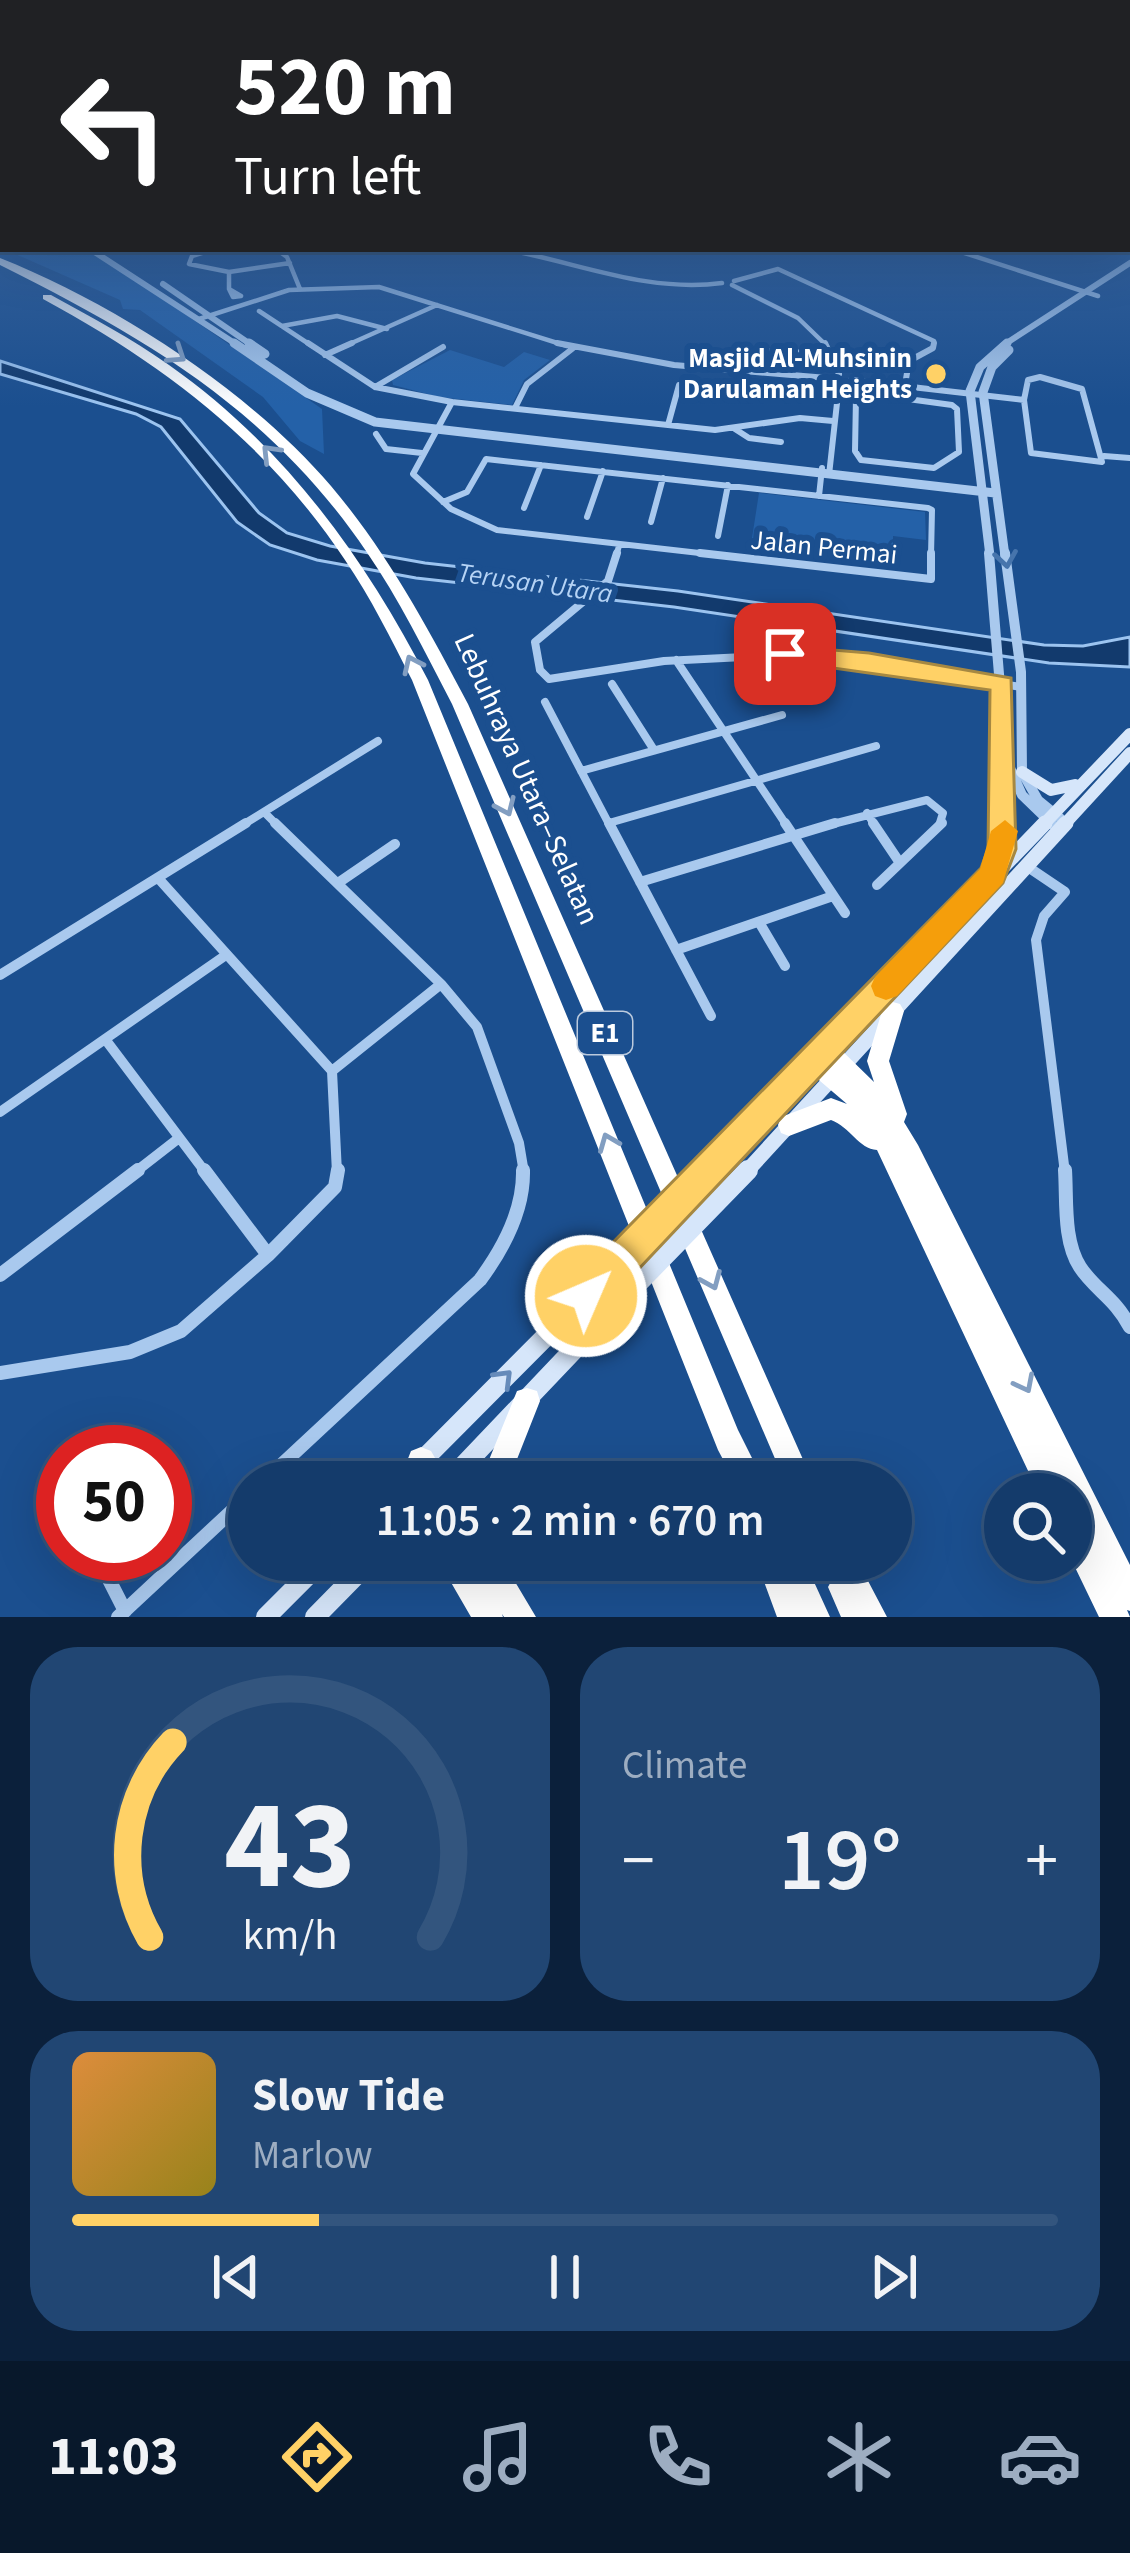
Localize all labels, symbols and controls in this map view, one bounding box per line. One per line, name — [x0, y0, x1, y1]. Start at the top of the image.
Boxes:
text: 520 m — [234, 28, 456, 148]
icon: left — [36, 48, 192, 204]
text: Turn left — [234, 139, 421, 216]
place label: Masjid Al-Muhsinin Darulaman Heights — [683, 339, 912, 409]
one-way arrow — [164, 340, 186, 362]
marker: Masjid Al-Muhsinin Darulaman Heights — [923, 361, 949, 387]
one-way arrow — [263, 446, 285, 467]
street label: Jalan Permai — [749, 520, 899, 575]
one-way arrow — [992, 549, 1017, 569]
water label: Terusan Utara — [455, 553, 615, 614]
pin — [734, 603, 836, 705]
icon: arrive — [752, 621, 818, 687]
street label: Lebuhraya Utara–Selatan — [443, 627, 610, 932]
one-way arrow — [403, 655, 426, 676]
one-way arrow — [492, 795, 516, 817]
road number: E1 — [578, 1012, 632, 1054]
one-way arrow — [598, 1132, 622, 1153]
position arrow — [523, 1233, 649, 1359]
one-way arrow — [698, 1269, 722, 1290]
one-way arrow — [490, 1371, 512, 1393]
one-way arrow — [1010, 1372, 1033, 1394]
speed limit sign: 50 — [36, 1425, 192, 1581]
map controls — [984, 1473, 1092, 1581]
button: search — [984, 1473, 1092, 1581]
text: 11:05 · 2 min · 670 m — [376, 1489, 764, 1553]
text: Climate — [622, 1738, 747, 1794]
text: 43 — [224, 1758, 356, 1936]
text: 19° — [778, 1797, 902, 1925]
text: − — [622, 1814, 655, 1908]
text: + — [1025, 1814, 1058, 1908]
text: km/h — [242, 1905, 338, 1966]
text: Slow Tide — [252, 2064, 445, 2128]
text: Marlow — [252, 2128, 373, 2184]
icon: previous — [203, 2244, 269, 2310]
icon: pause — [532, 2244, 598, 2310]
icon: next — [861, 2244, 927, 2310]
icon: directions — [275, 2415, 359, 2499]
icon: music — [456, 2415, 540, 2499]
icon: phone — [636, 2415, 720, 2499]
icon: climate — [817, 2415, 901, 2499]
icon: car — [998, 2415, 1082, 2499]
text: 11:03 — [48, 2419, 179, 2496]

